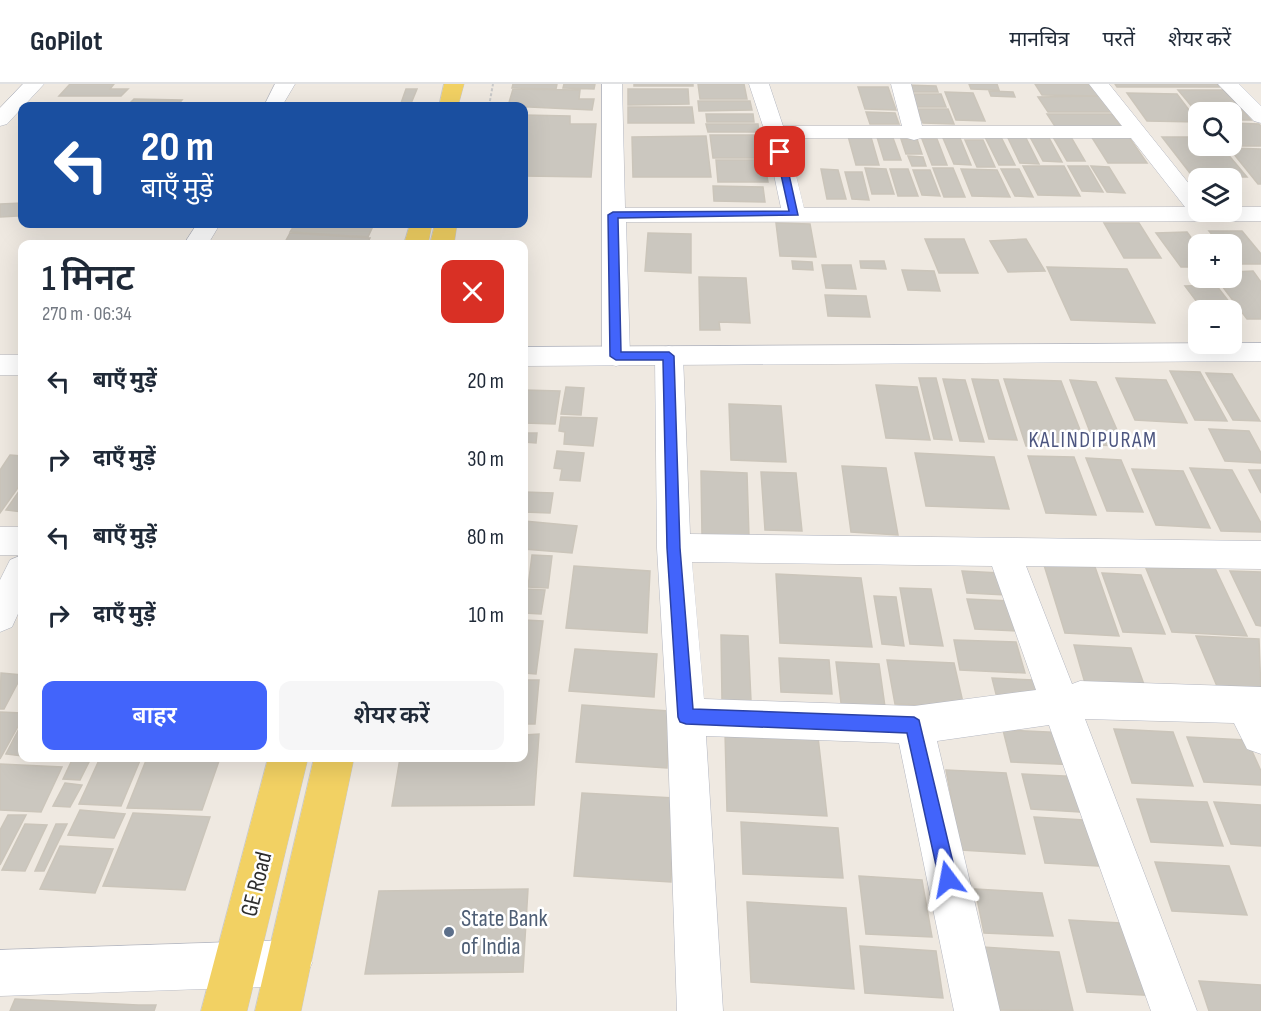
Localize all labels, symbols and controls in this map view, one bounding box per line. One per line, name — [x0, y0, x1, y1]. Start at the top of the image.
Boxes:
text: GoPilot — [30, 25, 102, 58]
text: मानचित्र — [1009, 27, 1069, 52]
text: परतें — [1102, 27, 1135, 52]
text: शेयर करें — [1168, 27, 1231, 52]
map controls — [1188, 102, 1242, 354]
button: search — [1188, 102, 1242, 156]
text: 20 m — [141, 122, 214, 173]
icon: left — [42, 126, 120, 204]
pin — [754, 126, 805, 177]
icon: arrive — [763, 135, 796, 168]
button: layers — [1188, 168, 1242, 222]
text: बाएँ मुड़ें — [141, 173, 213, 205]
button: + — [1188, 234, 1242, 288]
text: 1 मिनट — [42, 258, 134, 301]
button: close — [441, 260, 504, 323]
button: − — [1188, 300, 1242, 354]
text: 270 m · 06:34 — [42, 302, 132, 326]
icon: left — [42, 365, 75, 398]
text: बाएँ मुड़ें — [93, 367, 157, 394]
text: 20 m — [468, 368, 504, 395]
district label: KALINDIPURAM — [1028, 427, 1158, 454]
icon: right — [42, 443, 75, 476]
text: दाएँ मुड़ें — [93, 445, 156, 472]
text: 30 m — [467, 446, 504, 473]
icon: left — [42, 521, 75, 554]
text: बाएँ मुड़ें — [93, 523, 157, 550]
text: 80 m — [467, 524, 504, 551]
icon: right — [42, 599, 75, 632]
text: दाएँ मुड़ें — [93, 601, 156, 628]
text: 10 m — [469, 602, 504, 629]
button: बाहर — [42, 681, 267, 750]
button: शेयर करें — [279, 681, 504, 750]
position arrow — [916, 847, 980, 911]
street label: GE Road — [234, 849, 279, 920]
place label: State Bank of India — [461, 904, 548, 961]
marker: State Bank of India — [442, 925, 456, 939]

